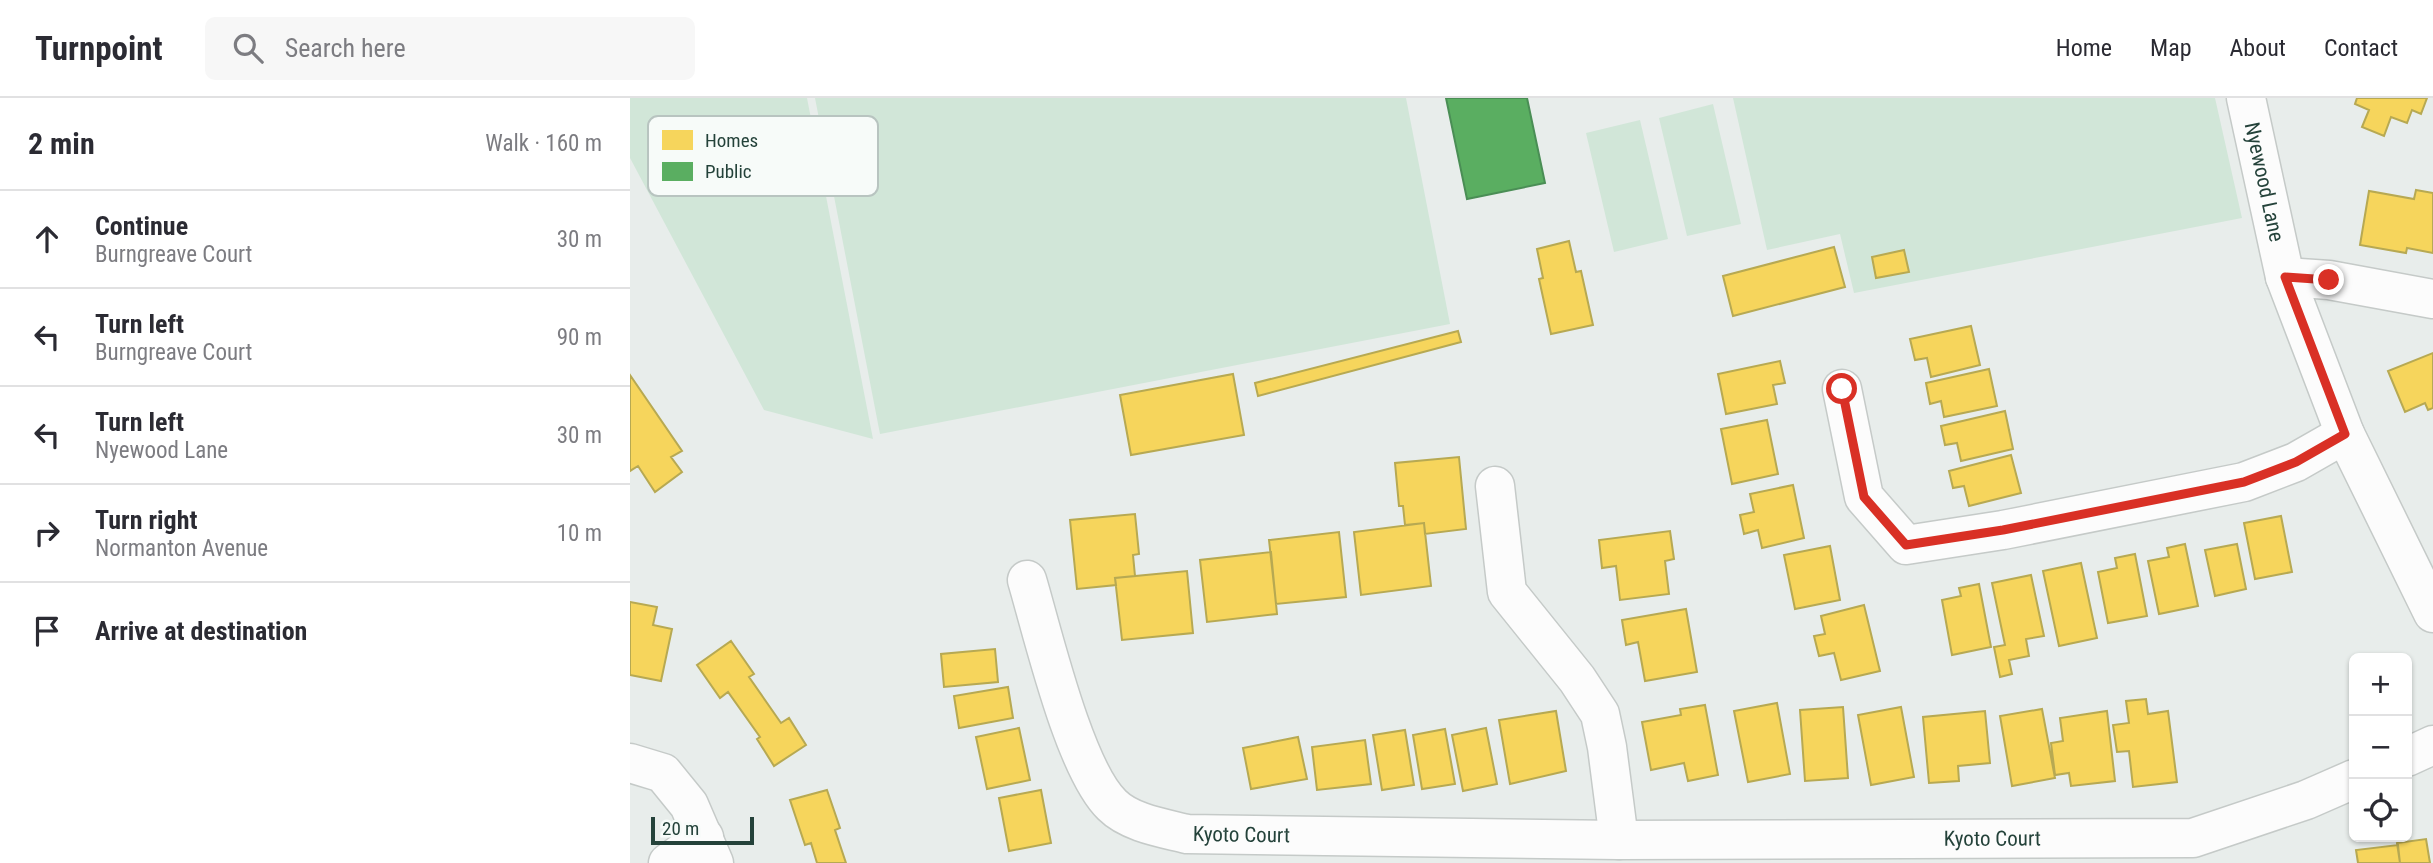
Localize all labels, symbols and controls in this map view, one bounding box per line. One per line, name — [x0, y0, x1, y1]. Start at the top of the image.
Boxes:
search box — [205, 17, 695, 80]
text: Turnpoint — [35, 29, 163, 68]
icon: search — [229, 29, 267, 67]
text: Search here — [285, 33, 406, 63]
text: Home — [2056, 34, 2112, 62]
text: Map — [2150, 34, 2192, 62]
text: About — [2230, 34, 2286, 62]
text: Contact — [2324, 34, 2398, 62]
legend — [648, 116, 878, 196]
street label: Nyewood Lane — [2240, 120, 2289, 244]
text: 2 min — [28, 126, 95, 161]
text: Homes — [705, 129, 758, 152]
text: Walk · 160 m — [485, 130, 602, 157]
text: Public — [705, 160, 752, 183]
text: Continue — [95, 211, 188, 241]
icon: ahead — [28, 220, 66, 258]
text: 30 m — [557, 226, 602, 253]
text: Burngreave Court — [95, 241, 252, 268]
route end — [2313, 264, 2344, 295]
text: Turn left — [95, 309, 184, 339]
icon: left — [28, 318, 66, 356]
text: 90 m — [557, 324, 602, 351]
text: Burngreave Court — [95, 339, 252, 366]
route start — [1826, 373, 1857, 404]
text: Turn left — [95, 407, 184, 437]
icon: left — [28, 416, 66, 454]
text: 30 m — [557, 422, 602, 449]
text: Nyewood Lane — [95, 437, 228, 464]
text: Turn right — [95, 505, 197, 535]
icon: right — [28, 514, 66, 552]
text: 10 m — [557, 520, 602, 547]
text: Normanton Avenue — [95, 535, 268, 562]
icon: arrive — [28, 612, 66, 650]
text: Arrive at destination — [95, 616, 307, 646]
map controls — [2349, 653, 2412, 842]
button: + — [2349, 653, 2412, 716]
button: − — [2349, 716, 2412, 779]
button: locate — [2349, 779, 2412, 842]
scale bar — [651, 814, 754, 846]
text: 20 m — [662, 817, 699, 840]
street label: Kyoto Court — [1193, 822, 1290, 847]
street label: Kyoto Court — [1944, 827, 2041, 851]

